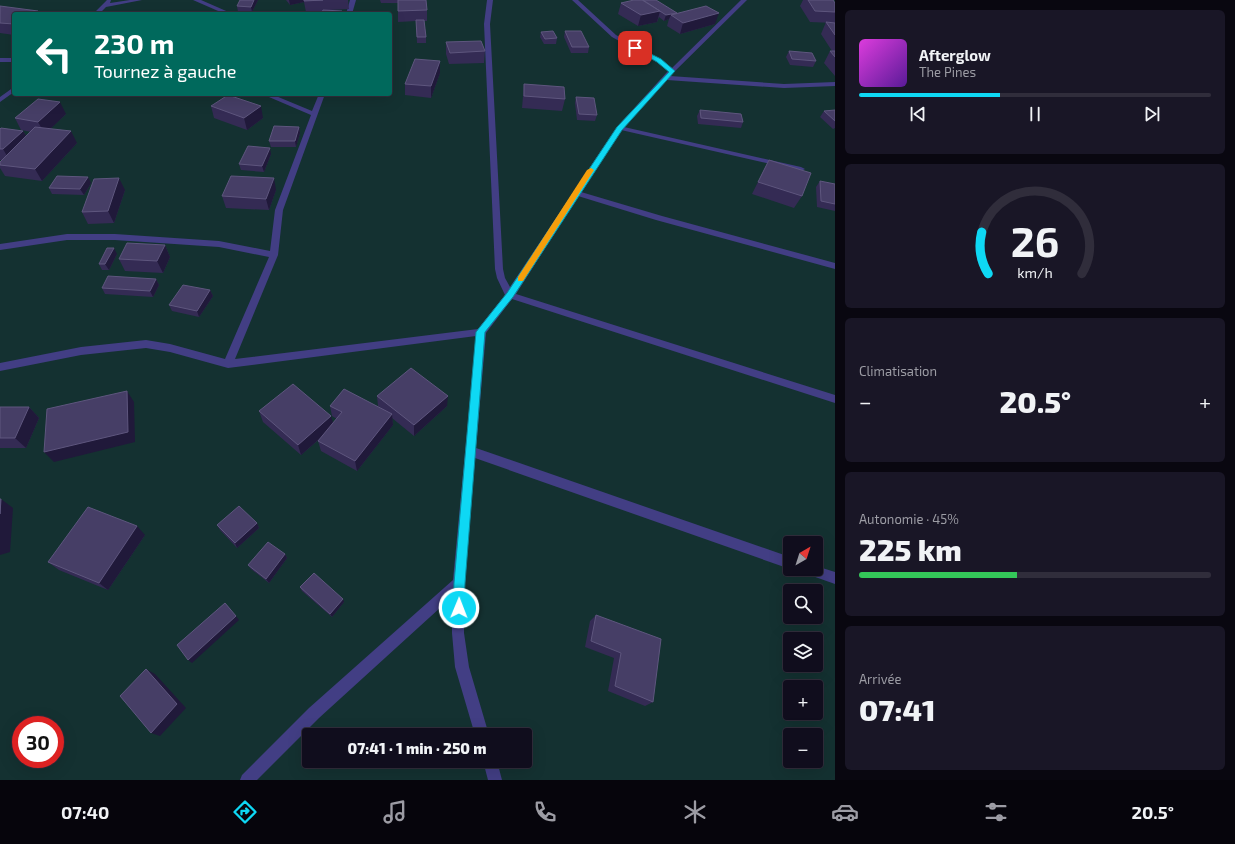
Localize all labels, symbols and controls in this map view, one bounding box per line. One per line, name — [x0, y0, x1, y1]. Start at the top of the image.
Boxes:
text: 230 m — [94, 26, 175, 60]
icon: left — [28, 28, 80, 80]
pin — [618, 31, 652, 65]
icon: arrive — [624, 37, 646, 59]
text: Afterglow — [919, 46, 991, 64]
text: Tournez à gauche — [94, 60, 236, 82]
text: The Pines — [919, 64, 976, 80]
icon: previous — [907, 103, 929, 125]
icon: pause — [1024, 103, 1046, 125]
icon: next — [1141, 103, 1163, 125]
text: 26 — [1011, 215, 1059, 265]
text: km/h — [1017, 264, 1053, 281]
text: Climatisation — [859, 363, 937, 379]
text: 20.5° — [1000, 383, 1071, 419]
text: − — [859, 388, 872, 414]
text: + — [1199, 388, 1211, 414]
text: Autonomie · 45% — [859, 511, 959, 527]
text: 225 km — [859, 531, 962, 567]
north arrow — [783, 536, 823, 576]
map controls — [783, 536, 823, 768]
button: search — [783, 584, 823, 624]
position arrow — [438, 587, 480, 629]
button: layers — [783, 632, 823, 672]
text: Arrivée — [859, 671, 902, 687]
button: + — [783, 680, 823, 720]
text: 07:41 — [859, 691, 936, 727]
speed limit sign: 30 — [12, 716, 64, 768]
button: − — [783, 728, 823, 768]
text: 07:41 · 1 min · 250 m — [348, 739, 486, 757]
icon: directions — [231, 798, 259, 826]
icon: music — [381, 798, 409, 826]
icon: phone — [531, 798, 559, 826]
icon: climate — [681, 798, 709, 826]
icon: car — [831, 798, 859, 826]
icon: filters — [982, 798, 1010, 826]
text: 07:40 — [61, 801, 109, 823]
text: 20.5° — [1132, 801, 1174, 823]

